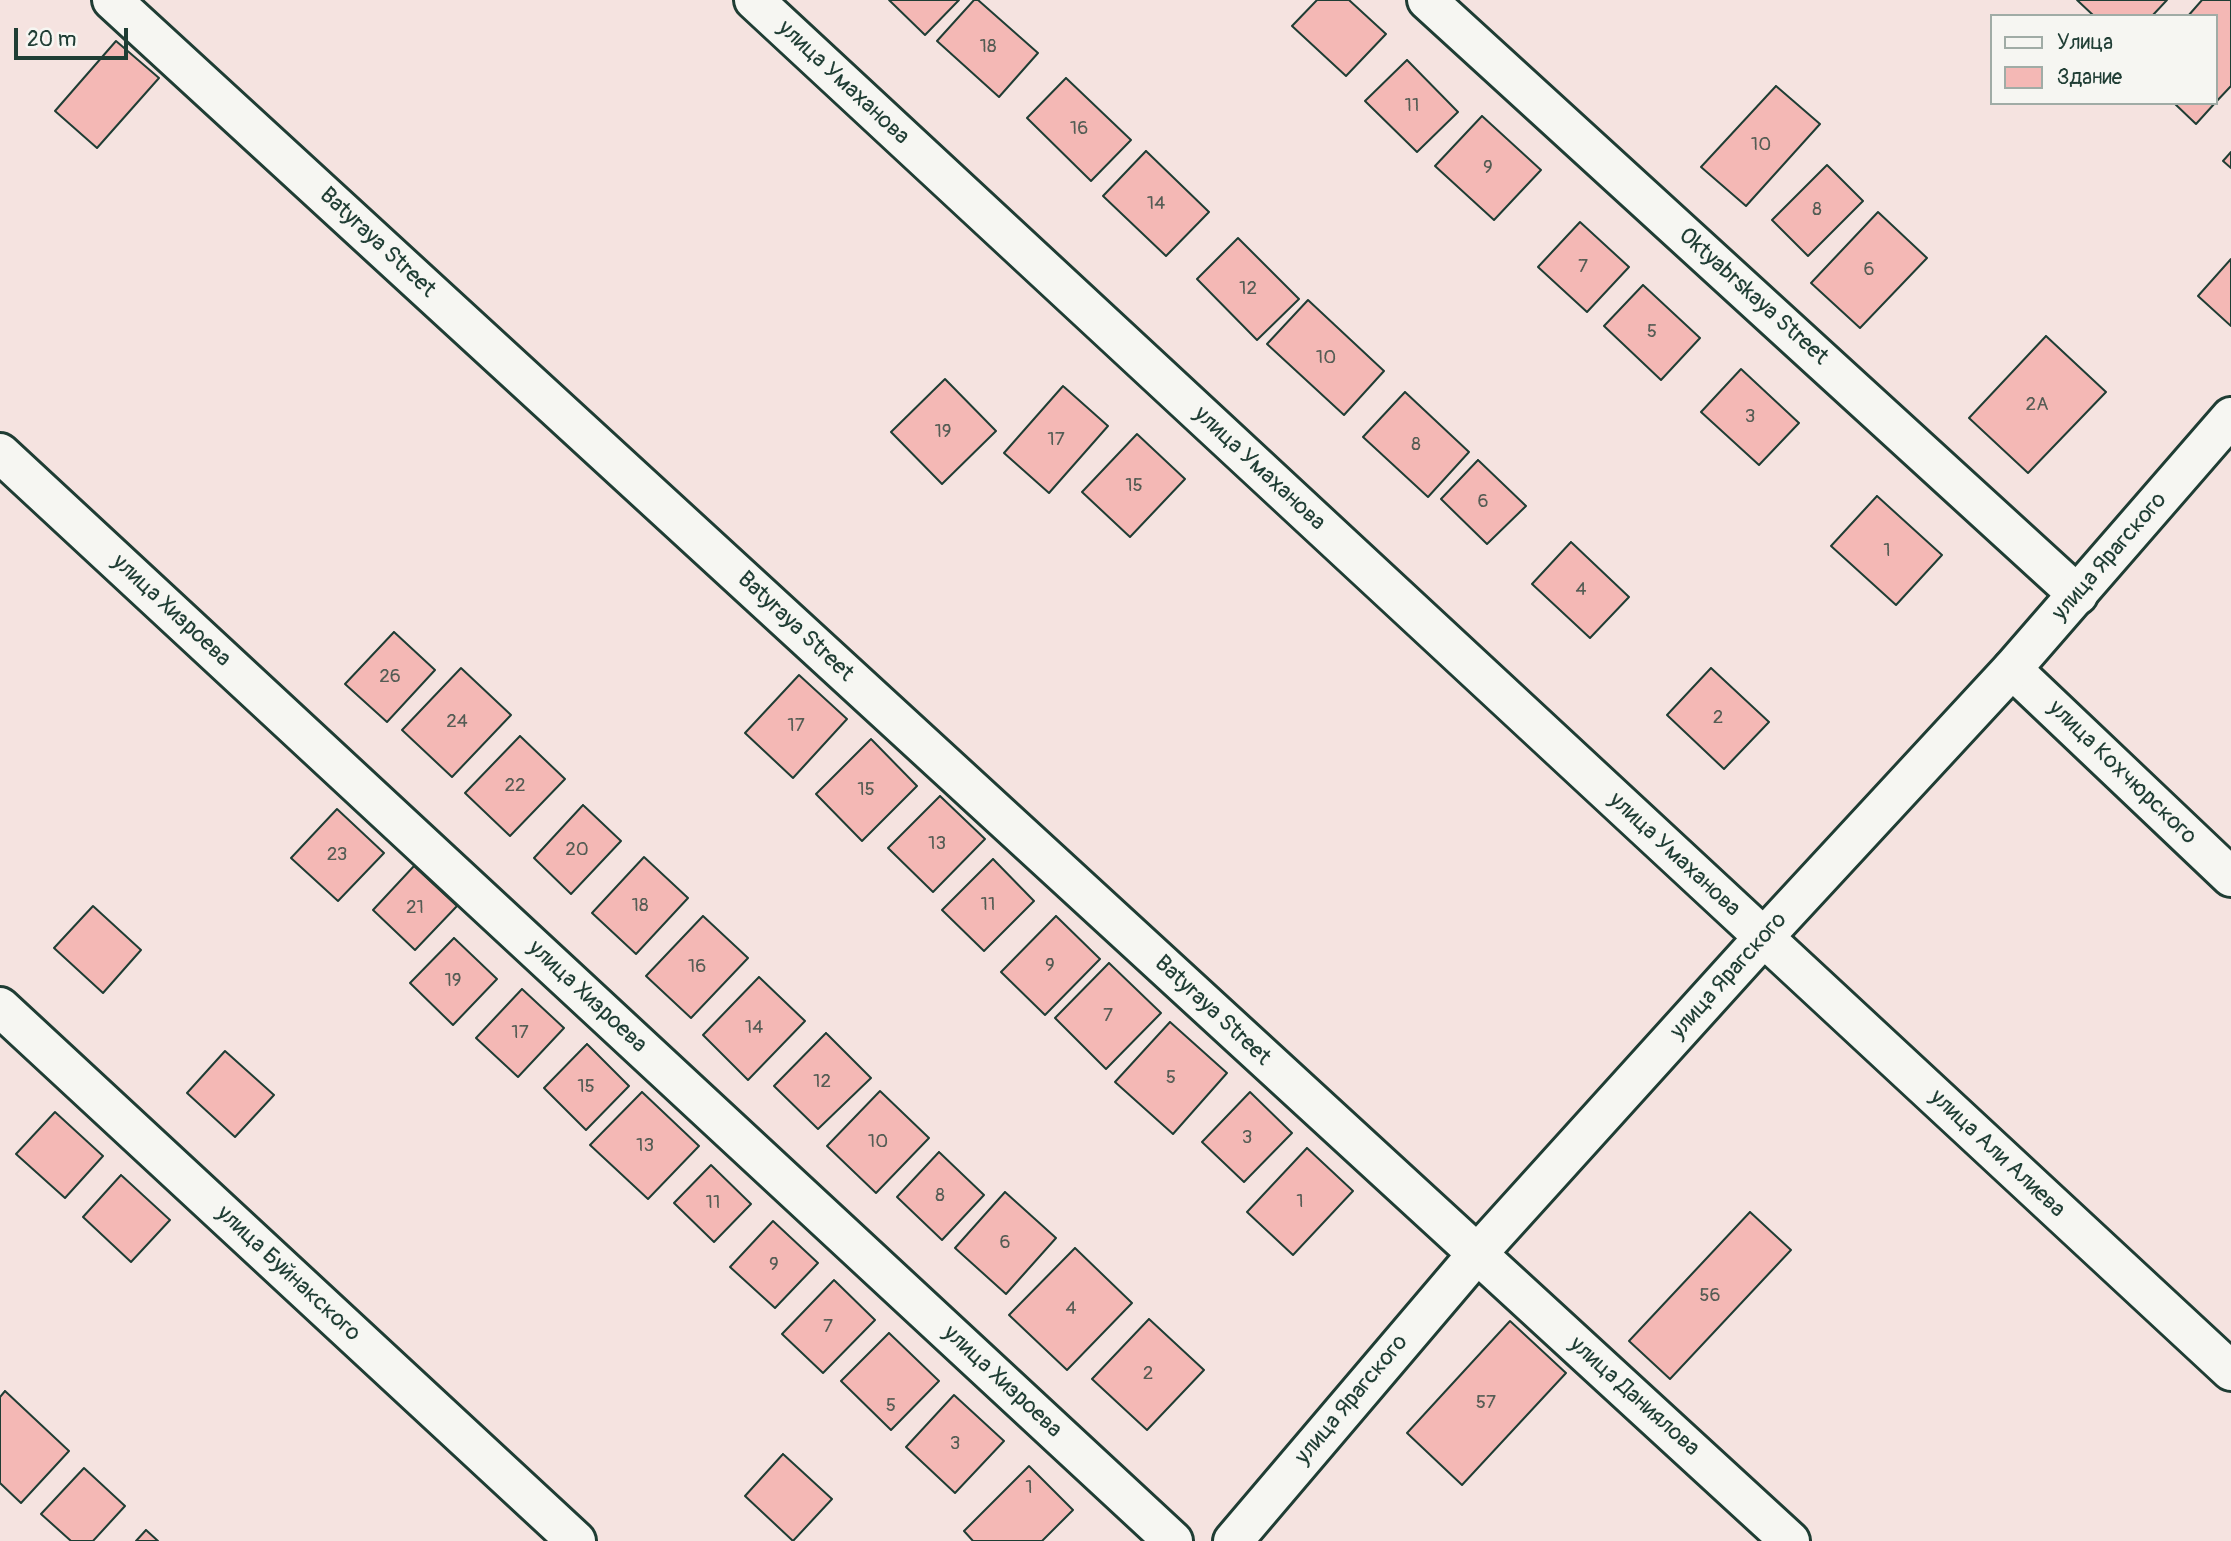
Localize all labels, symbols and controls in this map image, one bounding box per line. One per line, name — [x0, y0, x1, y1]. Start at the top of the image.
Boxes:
scale bar — [18, 14, 131, 58]
legend — [1990, 14, 2217, 105]
street label: улица Умаханова — [771, 15, 915, 151]
text: 20 m — [27, 26, 76, 53]
text: Улица — [2057, 29, 2113, 56]
house number: 18 — [979, 36, 997, 58]
text: Здание — [2057, 64, 2122, 91]
house number: 11 — [1405, 95, 1419, 117]
house number: 16 — [1070, 118, 1088, 140]
house number: 10 — [1751, 134, 1771, 156]
house number: 9 — [1483, 157, 1493, 179]
street label: Batyraya Street — [313, 182, 441, 304]
house number: 14 — [1147, 193, 1165, 215]
house number: 8 — [1812, 199, 1822, 221]
street label: Oktyabrskaya Street — [1672, 223, 1834, 371]
house number: 7 — [1578, 256, 1588, 278]
house number: 6 — [1863, 259, 1875, 281]
house number: 12 — [1239, 278, 1257, 300]
house number: 5 — [1647, 321, 1657, 343]
house number: 10 — [1316, 347, 1336, 369]
house number: 2А — [2026, 394, 2048, 416]
street label: улица Умаханова — [1187, 401, 1331, 537]
house number: 3 — [1745, 406, 1755, 428]
house number: 19 — [934, 421, 952, 443]
house number: 17 — [1047, 429, 1065, 451]
house number: 8 — [1411, 434, 1421, 456]
house number: 15 — [1125, 475, 1143, 497]
street label: улица Ярагского — [2047, 487, 2173, 627]
house number: 6 — [1477, 491, 1489, 513]
house number: 1 — [1883, 540, 1891, 562]
street label: улица Хизроева — [106, 549, 236, 673]
street label: Batyraya Street — [731, 566, 859, 688]
house number: 4 — [1575, 579, 1587, 601]
house number: 26 — [379, 666, 401, 688]
street label: улица Кохчюрского — [2042, 695, 2202, 851]
house number: 2 — [1713, 707, 1723, 729]
house number: 24 — [446, 711, 468, 733]
house number: 17 — [787, 715, 805, 737]
house number: 22 — [504, 775, 526, 797]
house number: 15 — [857, 779, 875, 801]
street label: улица Умаханова — [1602, 787, 1746, 923]
house number: 13 — [928, 833, 946, 855]
house number: 20 — [565, 839, 589, 861]
house number: 23 — [327, 844, 347, 866]
house number: 11 — [981, 894, 995, 916]
house number: 18 — [631, 895, 649, 917]
house number: 21 — [406, 897, 424, 919]
street label: улица Ярагского — [1665, 907, 1793, 1045]
street label: улица Хизроева — [522, 935, 652, 1059]
street label: Batyraya Street — [1148, 950, 1276, 1072]
house number: 9 — [1045, 955, 1055, 977]
house number: 16 — [688, 956, 706, 978]
house number: 19 — [444, 970, 462, 992]
house number: 7 — [1103, 1005, 1113, 1027]
house number: 14 — [745, 1017, 763, 1039]
house number: 17 — [511, 1022, 529, 1044]
house number: 5 — [1166, 1067, 1176, 1089]
house number: 12 — [813, 1071, 831, 1093]
house number: 15 — [577, 1076, 595, 1098]
street label: улица Али Алиева — [1924, 1084, 2070, 1224]
house number: 3 — [1242, 1127, 1252, 1149]
house number: 10 — [868, 1131, 888, 1153]
house number: 13 — [636, 1135, 654, 1157]
house number: 8 — [935, 1185, 945, 1207]
house number: 1 — [1296, 1191, 1304, 1213]
house number: 11 — [706, 1192, 720, 1214]
street label: улица Буйнакского — [210, 1200, 366, 1348]
house number: 6 — [999, 1232, 1011, 1254]
house number: 9 — [769, 1254, 779, 1276]
house number: 56 — [1699, 1285, 1721, 1307]
house number: 4 — [1065, 1298, 1077, 1320]
house number: 7 — [823, 1316, 833, 1338]
street label: улица Хизроева — [937, 1320, 1067, 1444]
street label: улица Ярагского — [1290, 1329, 1414, 1471]
street label: улица Даниялова — [1563, 1331, 1705, 1463]
house number: 2 — [1143, 1363, 1153, 1385]
house number: 57 — [1476, 1392, 1496, 1414]
house number: 5 — [886, 1395, 896, 1417]
house number: 3 — [950, 1433, 960, 1455]
house number: 1 — [1025, 1477, 1033, 1499]

